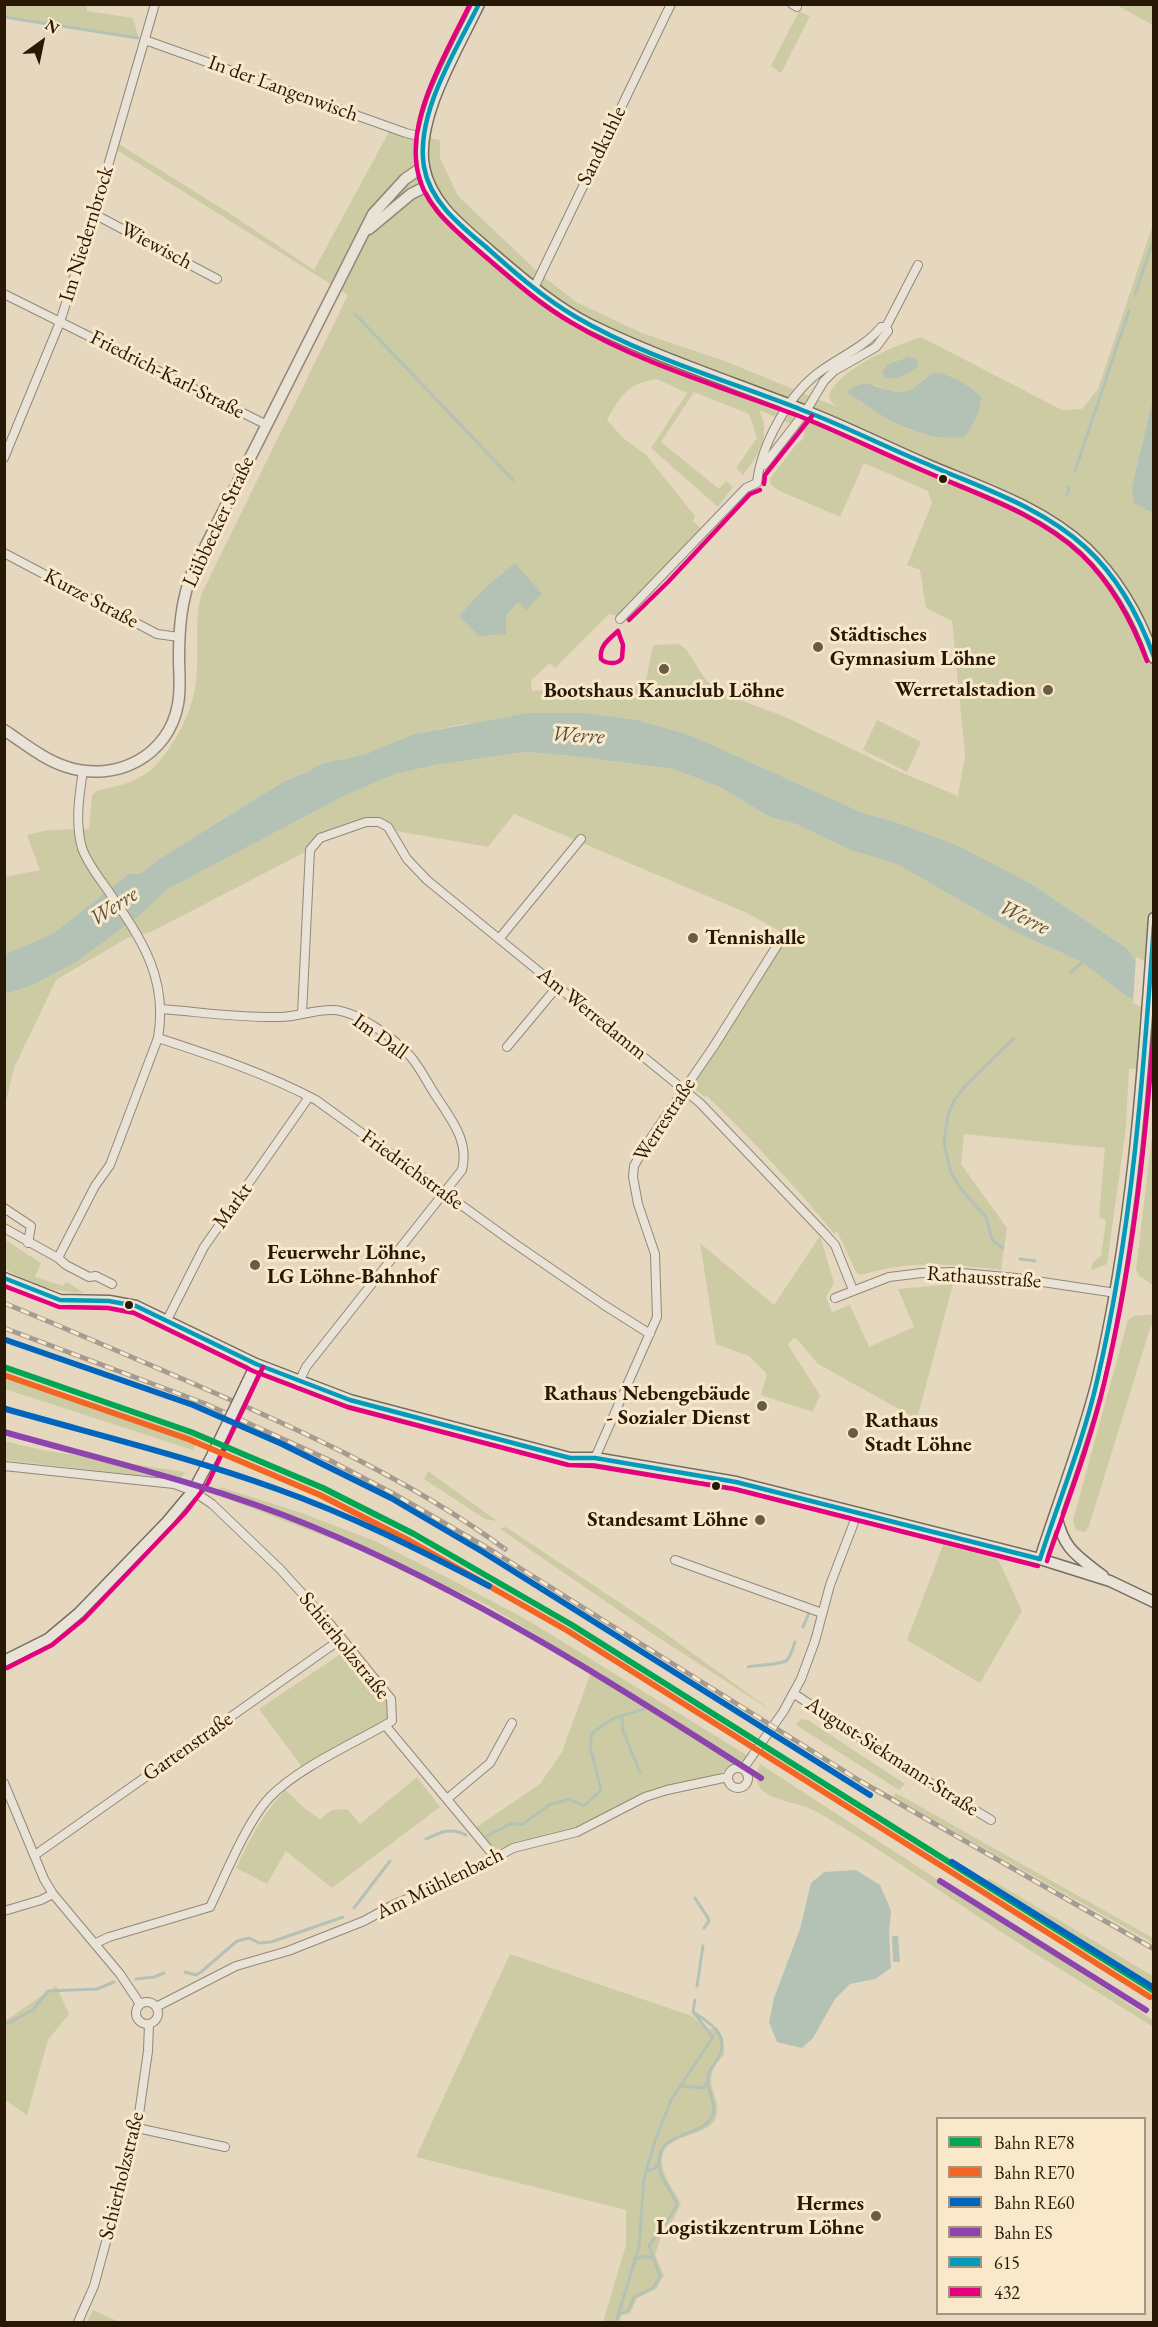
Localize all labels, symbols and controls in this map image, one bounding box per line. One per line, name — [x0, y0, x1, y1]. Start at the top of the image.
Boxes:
north arrow — [12, 12, 72, 72]
text: N — [41, 14, 63, 39]
street label: In der Langenwisch — [205, 50, 361, 128]
street label: Sandkuhle — [572, 102, 632, 190]
street label: Im Niedernbrock — [54, 163, 120, 305]
street label: Wiewisch — [116, 217, 196, 275]
street label: Friedrich-Karl-Straße — [86, 325, 248, 425]
street label: Lübbecker Straße — [178, 453, 260, 591]
unlabelled marker — [937, 473, 949, 485]
street label: Kurze Straße — [40, 564, 142, 634]
place label: Städtisches Gymnasium Löhne — [830, 622, 996, 672]
marker: Städtisches Gymnasium Löhne — [811, 640, 825, 654]
marker: Bootshaus Kanuclub Löhne — [657, 662, 671, 676]
place label: Werretalstadion — [894, 677, 1036, 703]
place label: Bootshaus Kanuclub Löhne — [544, 678, 784, 704]
marker: Werretalstadion — [1041, 683, 1055, 697]
water label: Werre — [551, 721, 605, 751]
water label: Werre — [85, 882, 143, 932]
water label: Werre — [995, 895, 1053, 941]
place label: Tennishalle — [705, 925, 805, 951]
marker: Tennishalle — [686, 931, 700, 945]
street label: Am Werredamm — [532, 962, 652, 1066]
street label: Im Dall — [348, 1009, 412, 1065]
street label: Werrestraße — [629, 1073, 701, 1167]
street label: Friedrichstraße — [356, 1124, 468, 1216]
street label: Markt — [208, 1178, 258, 1234]
place label: Feuerwehr Löhne, LG Löhne-Bahnhof — [267, 1240, 437, 1290]
marker: Feuerwehr Löhne, LG Löhne-Bahnhof — [248, 1258, 262, 1272]
street label: Rathausstraße — [926, 1261, 1042, 1295]
unlabelled marker — [123, 1299, 135, 1311]
place label: Rathaus Nebengebäude - Sozialer Dienst — [544, 1381, 750, 1431]
marker: Rathaus Nebengebäude - Sozialer Dienst — [755, 1399, 769, 1413]
place label: Rathaus Stadt Löhne — [865, 1408, 972, 1458]
marker: Rathaus Stadt Löhne — [846, 1426, 860, 1440]
unlabelled marker — [710, 1480, 722, 1492]
place label: Standesamt Löhne — [587, 1507, 748, 1533]
marker: Standesamt Löhne — [753, 1513, 767, 1527]
street label: Schierholzstraße — [293, 1587, 395, 1705]
street label: August-Siekmann-Straße — [801, 1692, 983, 1822]
street label: Gartenstraße — [138, 1707, 238, 1787]
street label: Am Mühlenbach — [372, 1842, 508, 1926]
street label: Schierholzstraße — [94, 2109, 150, 2243]
legend — [936, 2117, 1146, 2315]
text: Bahn RE78 — [994, 2131, 1074, 2154]
text: Bahn RE70 — [994, 2161, 1074, 2184]
place label: Hermes Logistikzentrum Löhne — [656, 2191, 864, 2241]
text: Bahn RE60 — [994, 2191, 1074, 2214]
marker: Hermes Logistikzentrum Löhne — [869, 2209, 883, 2223]
text: Bahn ES — [994, 2221, 1053, 2244]
text: 615 — [994, 2251, 1020, 2274]
text: 432 — [994, 2281, 1020, 2304]

